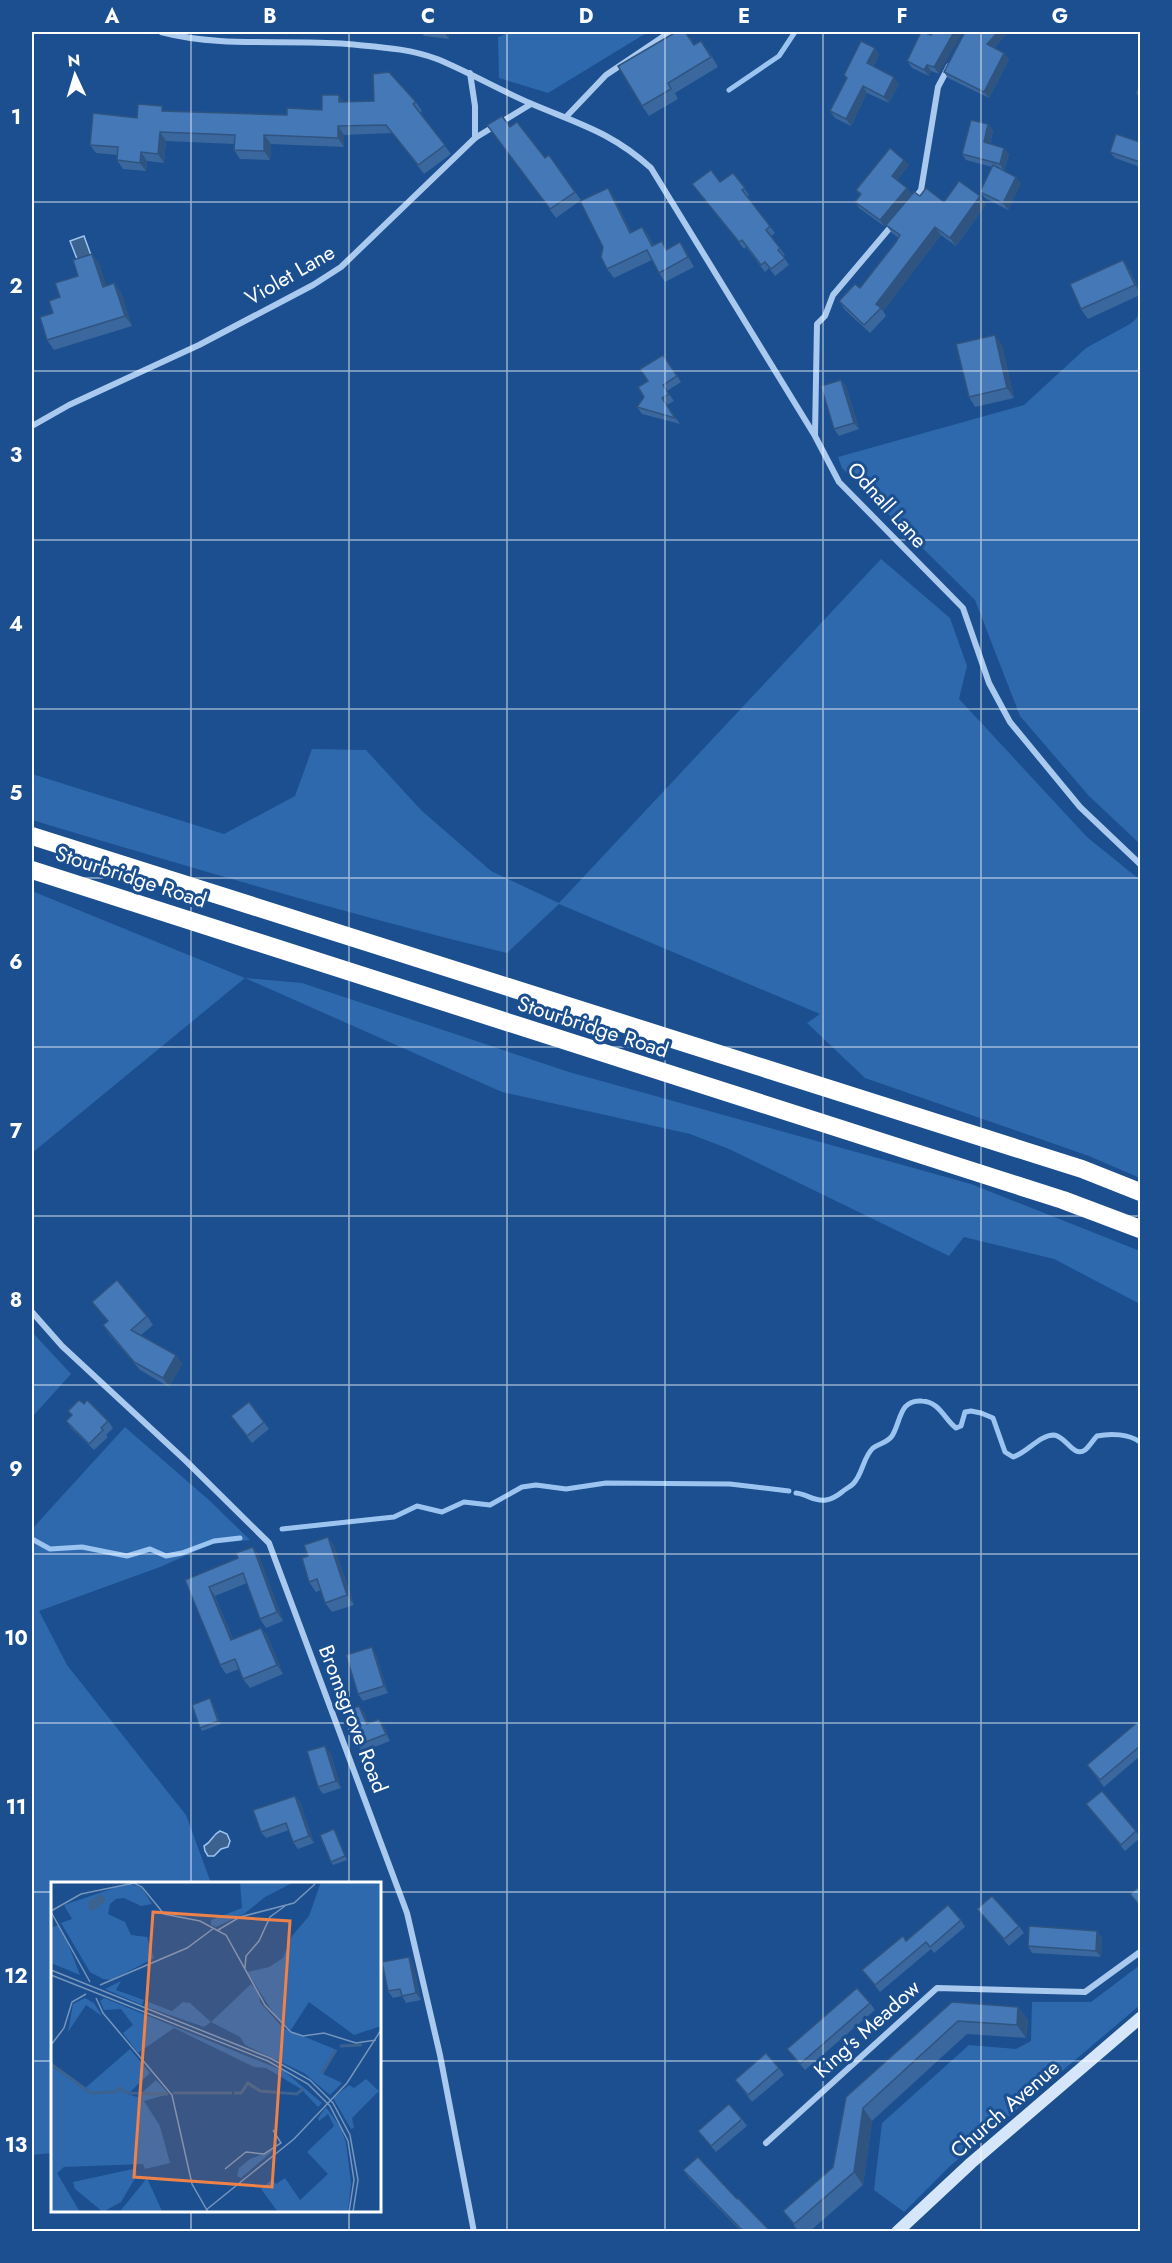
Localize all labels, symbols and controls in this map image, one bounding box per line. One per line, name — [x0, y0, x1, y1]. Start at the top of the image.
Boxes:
text: A — [104, 2, 120, 31]
text: B — [263, 2, 277, 31]
text: C — [421, 2, 435, 31]
text: D — [579, 2, 593, 31]
text: E — [738, 2, 750, 31]
text: F — [896, 2, 908, 31]
text: G — [1052, 2, 1068, 31]
north arrow — [45, 45, 105, 105]
text: N — [67, 49, 81, 72]
text: 1 — [11, 103, 21, 132]
street label: Violet Lane — [240, 237, 341, 313]
text: 2 — [9, 272, 23, 301]
text: 3 — [10, 441, 22, 470]
street label: Odnall Lane — [840, 455, 934, 555]
text: 4 — [9, 610, 23, 639]
text: 5 — [10, 779, 23, 808]
street label: Stourbridge Road — [52, 838, 210, 916]
text: 6 — [9, 948, 23, 977]
street label: Stourbridge Road — [514, 988, 672, 1066]
text: 7 — [10, 1117, 23, 1146]
text: 8 — [10, 1286, 22, 1315]
text: 9 — [9, 1455, 23, 1484]
text: 10 — [4, 1624, 28, 1653]
street label: Bromsgrove Road — [311, 1641, 395, 1797]
text: 11 — [6, 1793, 26, 1822]
inset map — [51, 1882, 381, 2212]
text: 12 — [4, 1962, 28, 1991]
street label: King's Meadow — [807, 1973, 927, 2085]
street label: Church Avenue — [944, 2053, 1066, 2165]
text: 13 — [5, 2131, 27, 2160]

